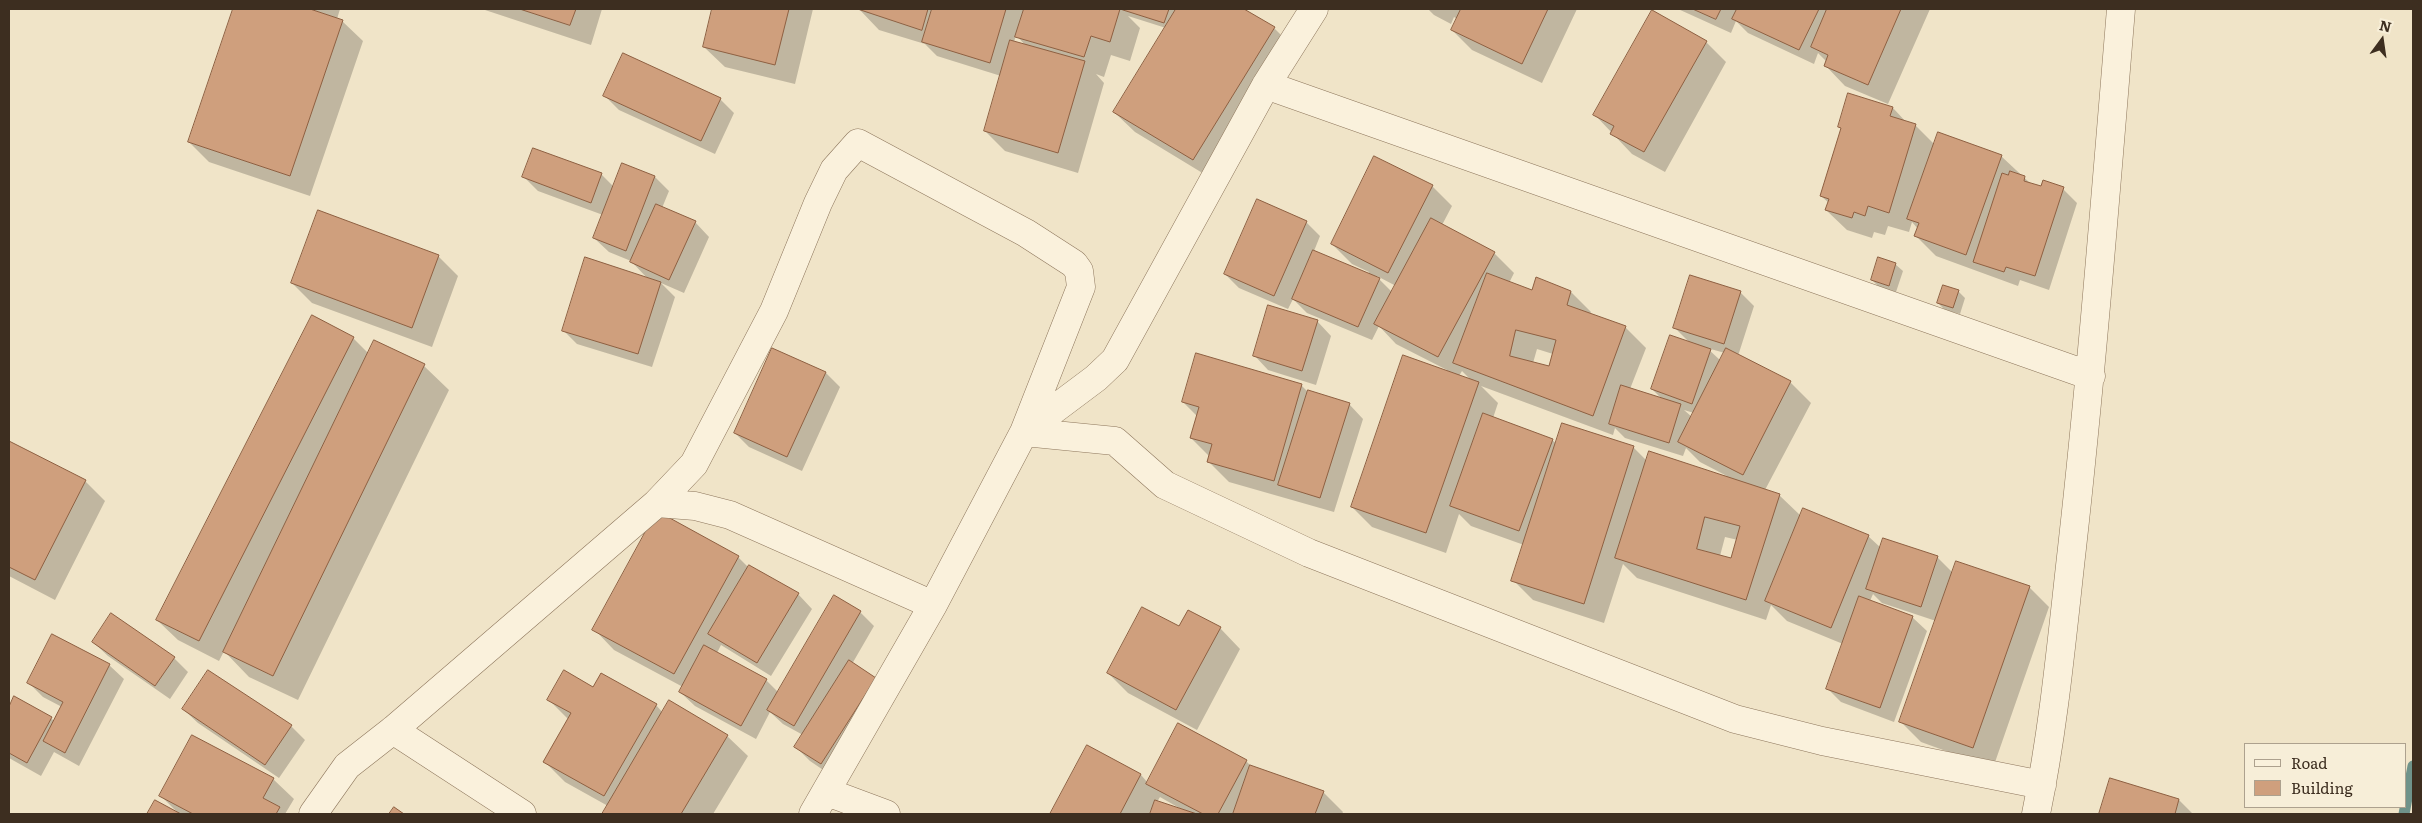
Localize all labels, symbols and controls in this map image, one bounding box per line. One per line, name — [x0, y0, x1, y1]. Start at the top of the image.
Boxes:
text: N — [2378, 14, 2394, 37]
north arrow — [2357, 15, 2407, 65]
legend — [2244, 743, 2407, 808]
text: Road — [2291, 751, 2327, 774]
text: Building — [2291, 776, 2353, 799]

